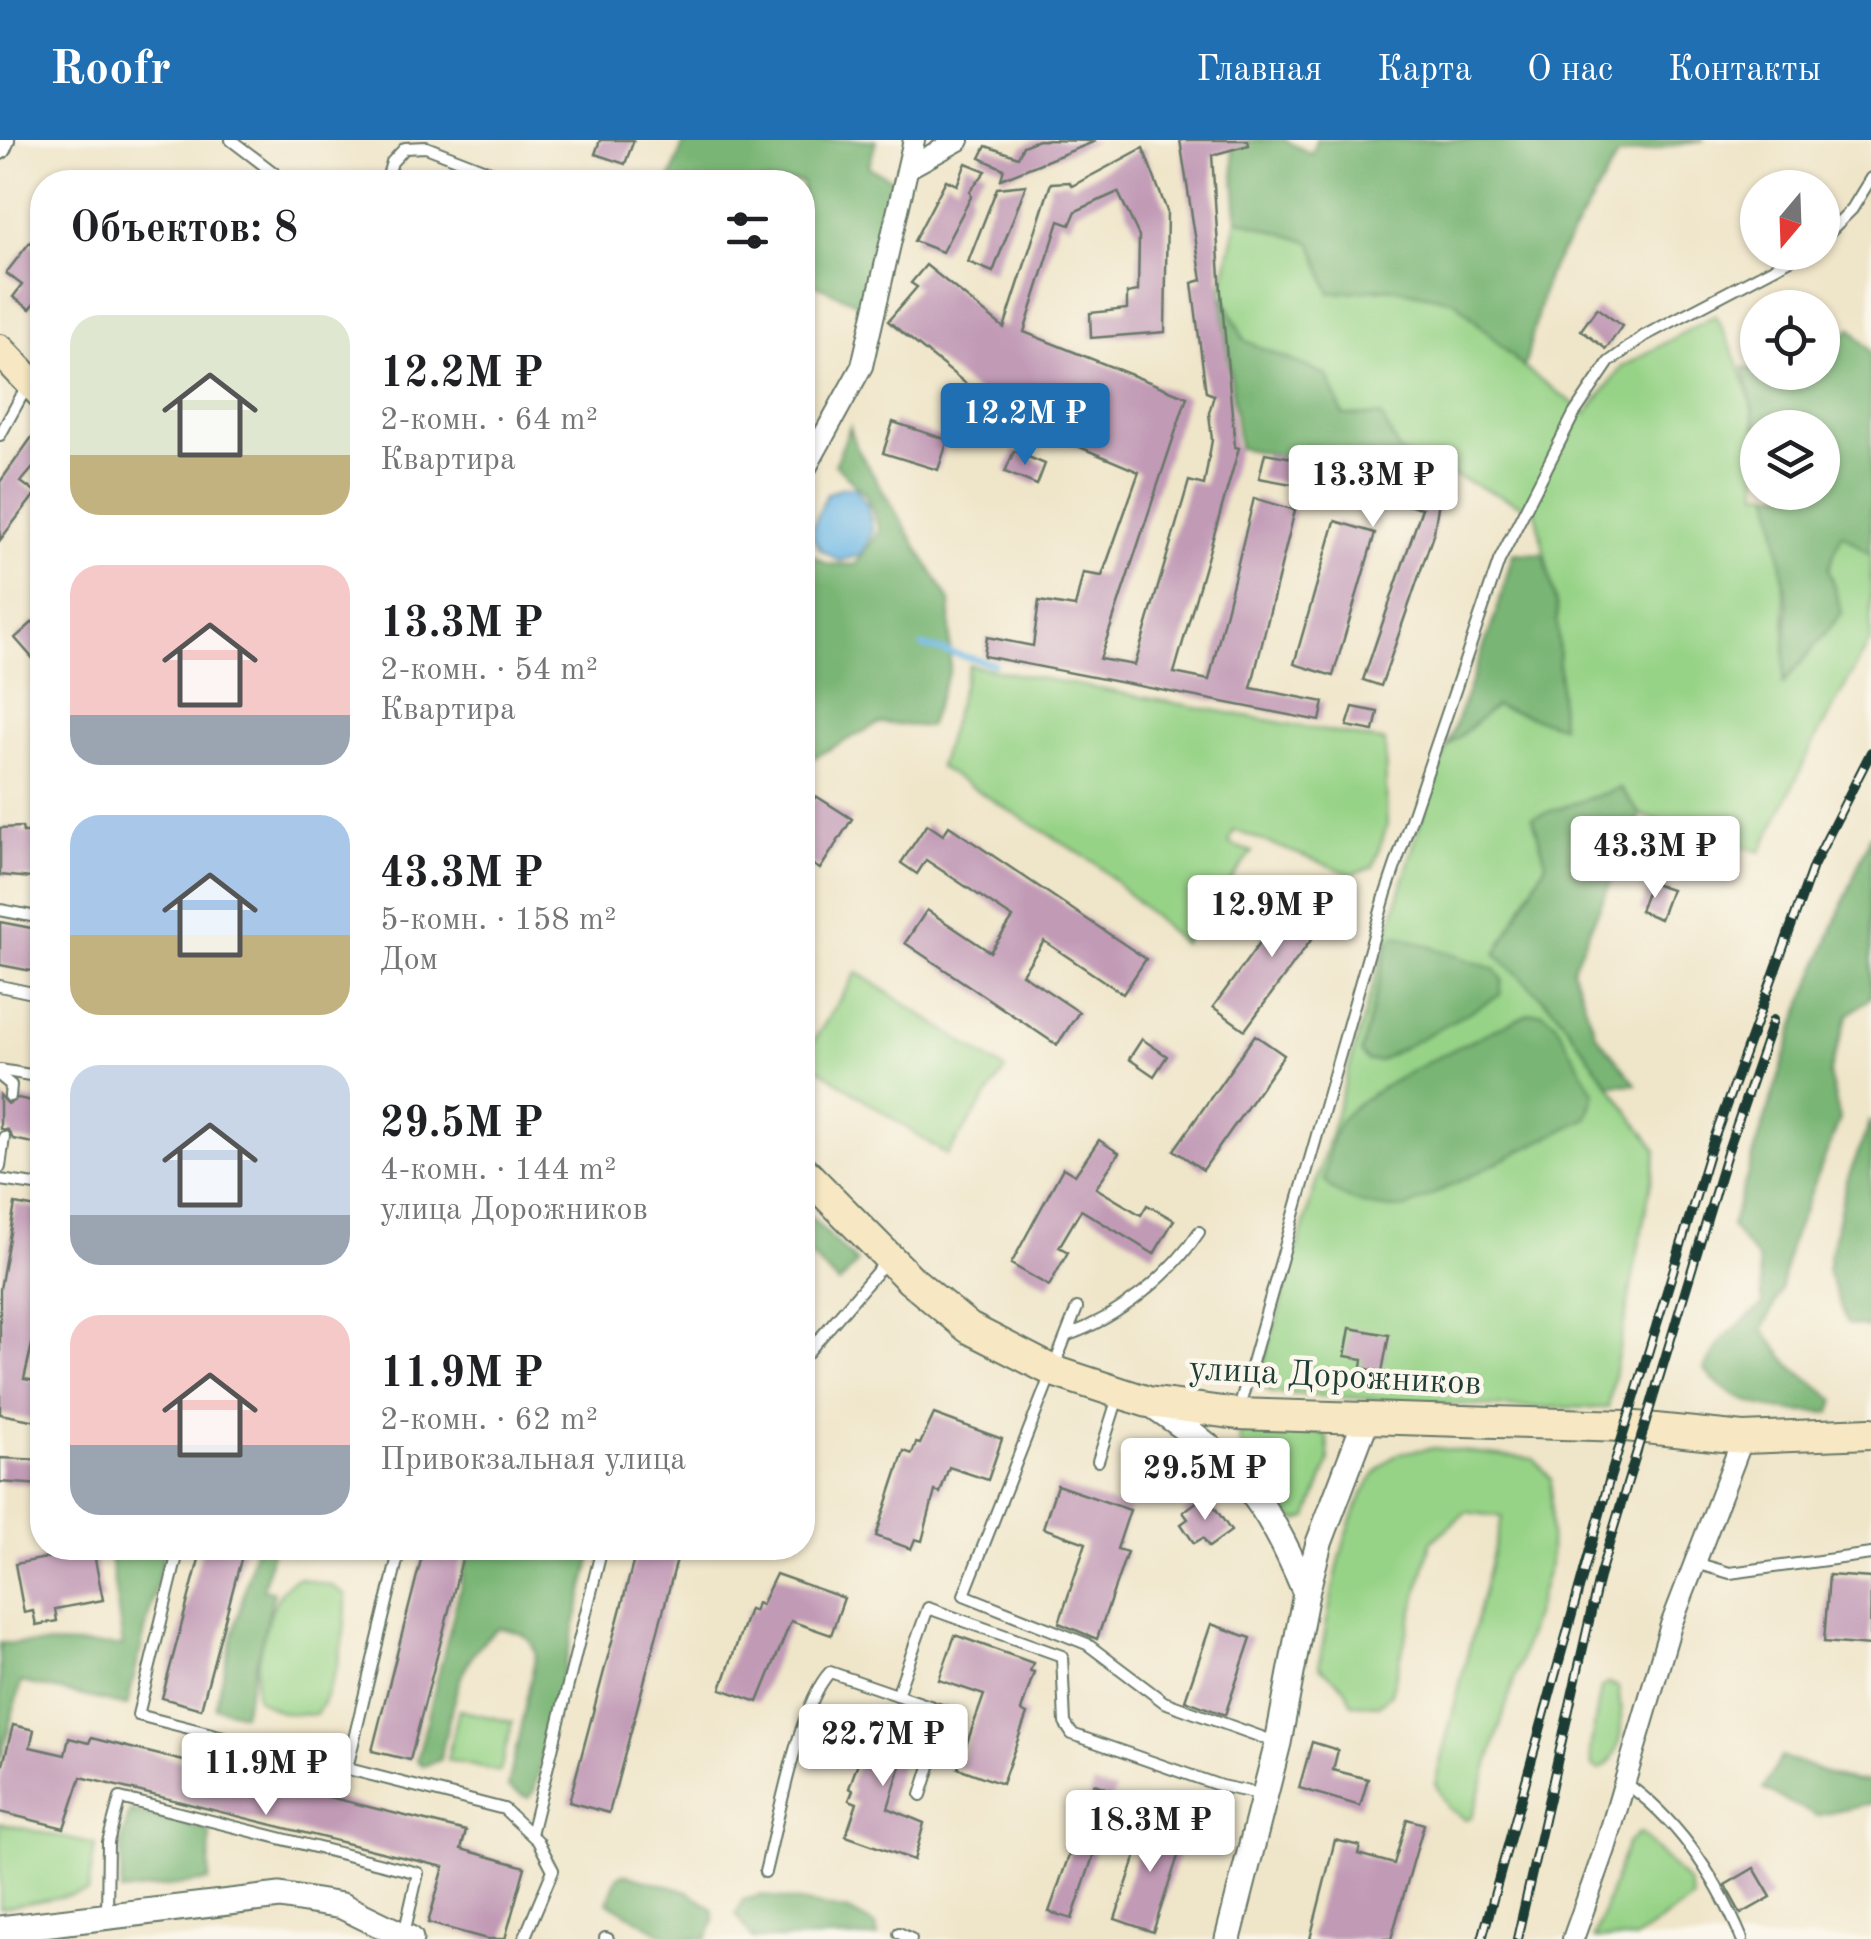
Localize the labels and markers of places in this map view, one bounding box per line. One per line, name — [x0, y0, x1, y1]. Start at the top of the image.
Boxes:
pin: 12.2M ₽ — [933, 383, 1117, 468]
pin: 13.3M ₽ — [1281, 445, 1465, 530]
pin: 43.3M ₽ — [1563, 816, 1747, 901]
pin: 12.9M ₽ — [1180, 875, 1364, 960]
pin: 29.5M ₽ — [1113, 1438, 1297, 1523]
pin: 22.7M ₽ — [791, 1704, 975, 1789]
pin: 11.9M ₽ — [174, 1733, 358, 1818]
pin: 18.3M ₽ — [1058, 1790, 1242, 1875]

